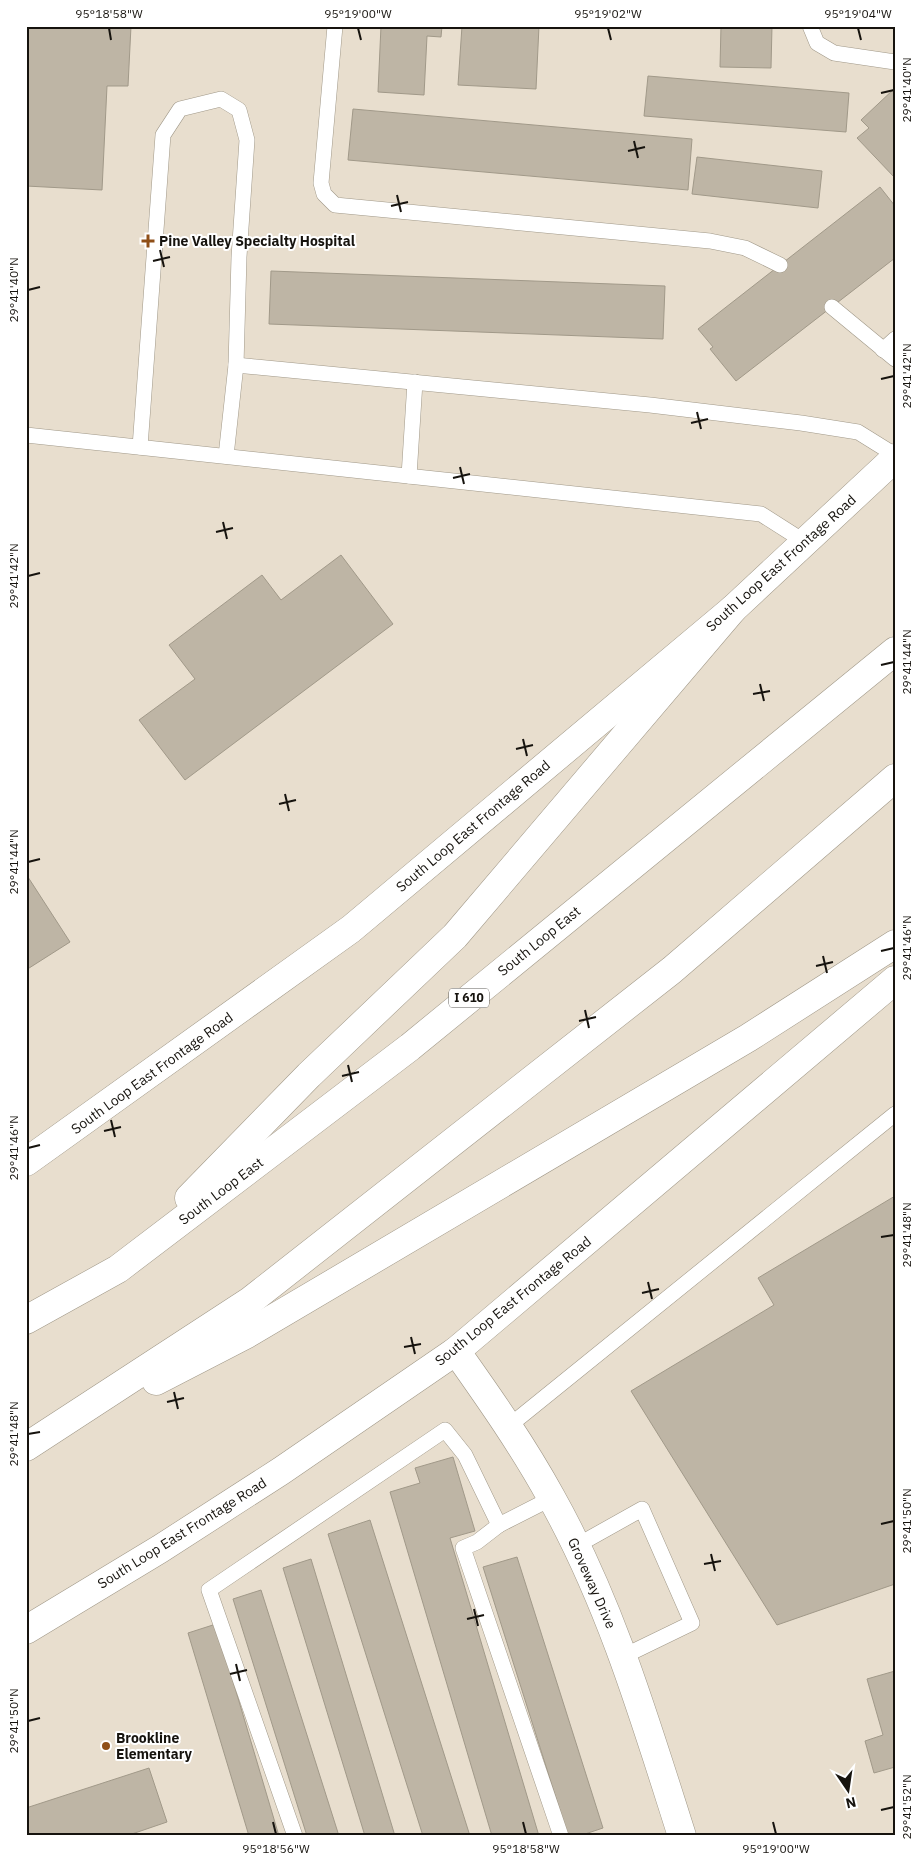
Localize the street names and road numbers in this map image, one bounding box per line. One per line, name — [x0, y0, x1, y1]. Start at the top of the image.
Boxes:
street label: South Loop East Frontage Road — [702, 491, 860, 635]
street label: South Loop East Frontage Road — [392, 756, 554, 896]
street label: South Loop East — [494, 902, 584, 980]
road number: I 610 — [449, 988, 489, 1008]
street label: South Loop East Frontage Road — [67, 1008, 237, 1138]
street label: South Loop East — [175, 1153, 267, 1229]
street label: South Loop East Frontage Road — [431, 1232, 595, 1370]
street label: South Loop East Frontage Road — [94, 1473, 270, 1593]
street label: Groveway Drive — [564, 1535, 620, 1632]

